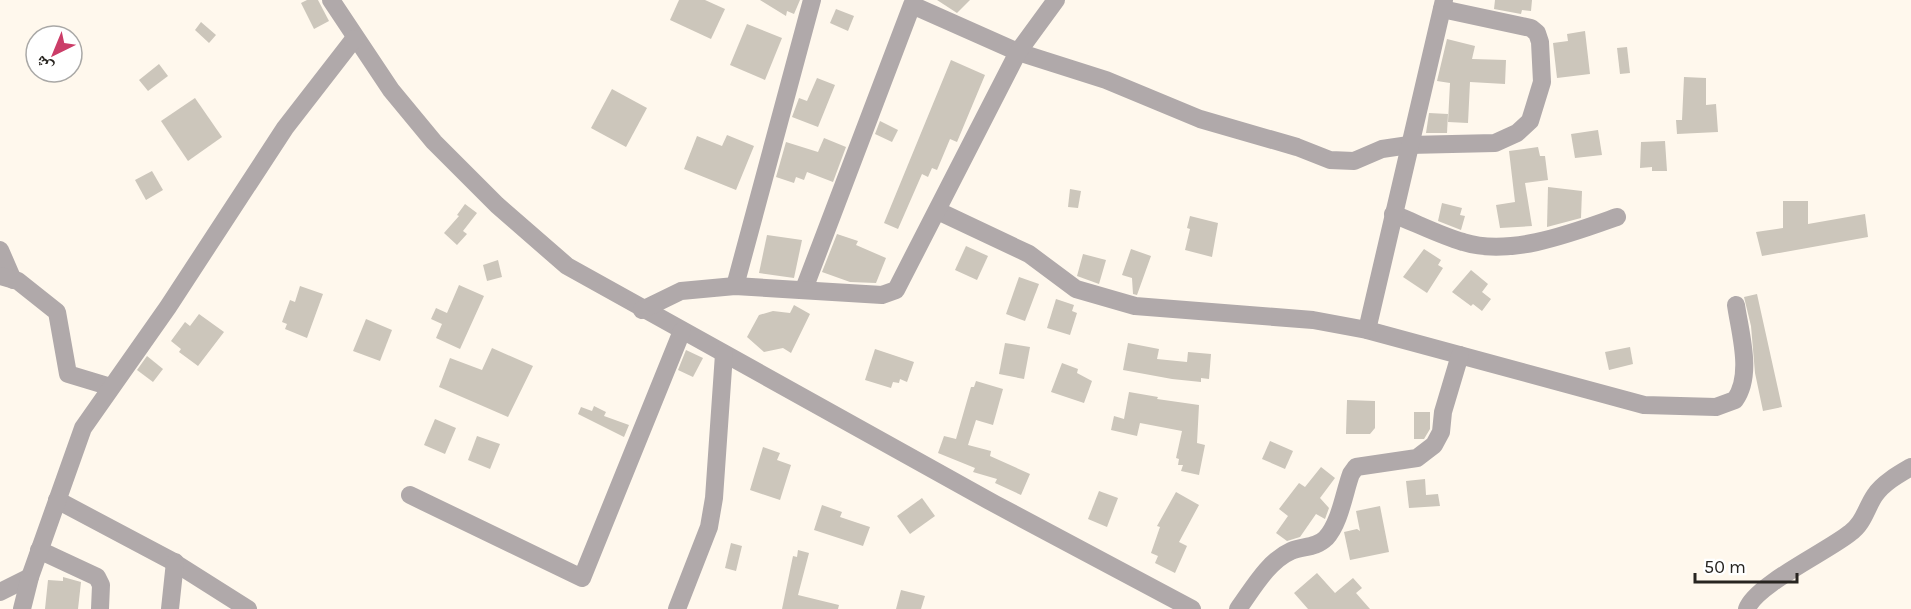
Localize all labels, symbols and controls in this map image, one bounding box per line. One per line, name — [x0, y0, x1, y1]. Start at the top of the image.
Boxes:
north arrow — [24, 24, 84, 84]
text: ش — [31, 52, 57, 77]
scale bar — [1695, 546, 1797, 584]
text: 50 m — [1704, 556, 1746, 578]

